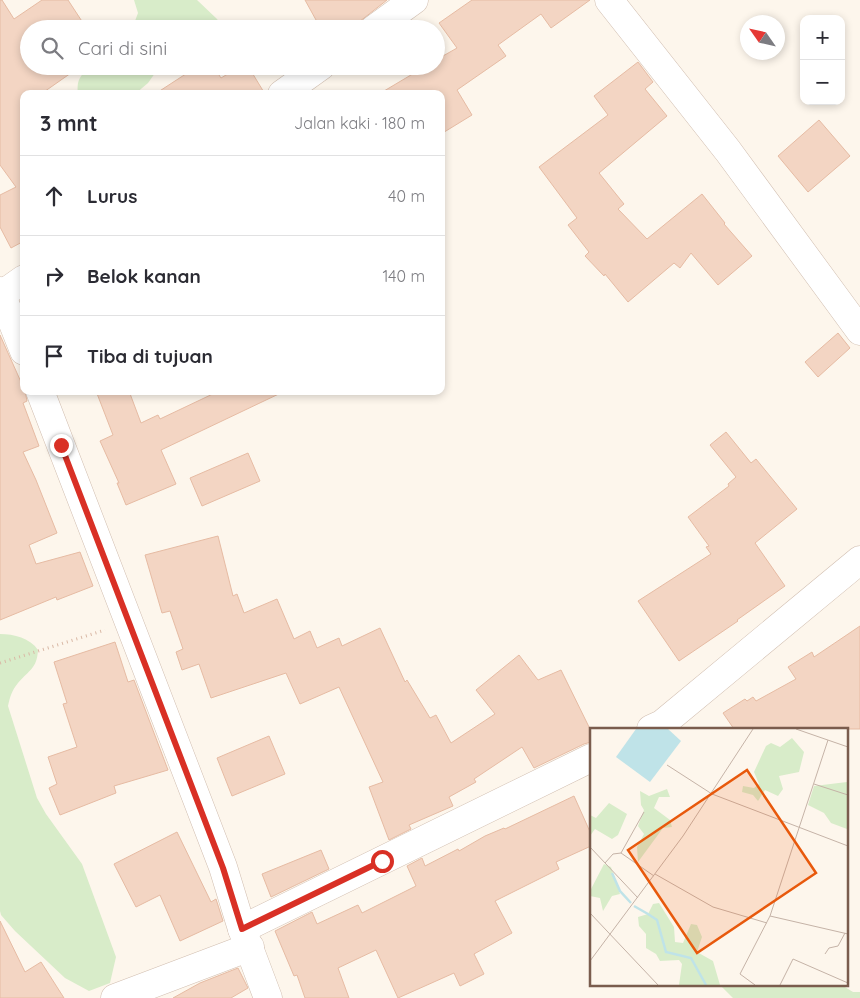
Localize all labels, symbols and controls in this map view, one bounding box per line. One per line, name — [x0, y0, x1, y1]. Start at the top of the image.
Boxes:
north arrow — [740, 15, 785, 60]
map controls — [800, 15, 845, 105]
button: + — [800, 15, 845, 60]
search box — [20, 20, 445, 75]
icon: search — [38, 34, 66, 62]
text: Cari di sini — [78, 36, 167, 60]
button: − — [800, 60, 845, 105]
text: 3 mnt — [40, 110, 98, 136]
text: Jalan kaki · 180 m — [294, 113, 425, 133]
icon: ahead — [40, 182, 68, 210]
text: Lurus — [87, 184, 137, 208]
text: 40 m — [388, 186, 425, 206]
icon: right — [40, 262, 68, 290]
text: Belok kanan — [87, 264, 201, 288]
text: 140 m — [382, 266, 425, 286]
icon: arrive — [40, 342, 68, 370]
text: Tiba di tujuan — [87, 344, 213, 368]
route end — [50, 434, 73, 457]
inset map — [590, 728, 848, 986]
route start — [371, 850, 394, 873]

